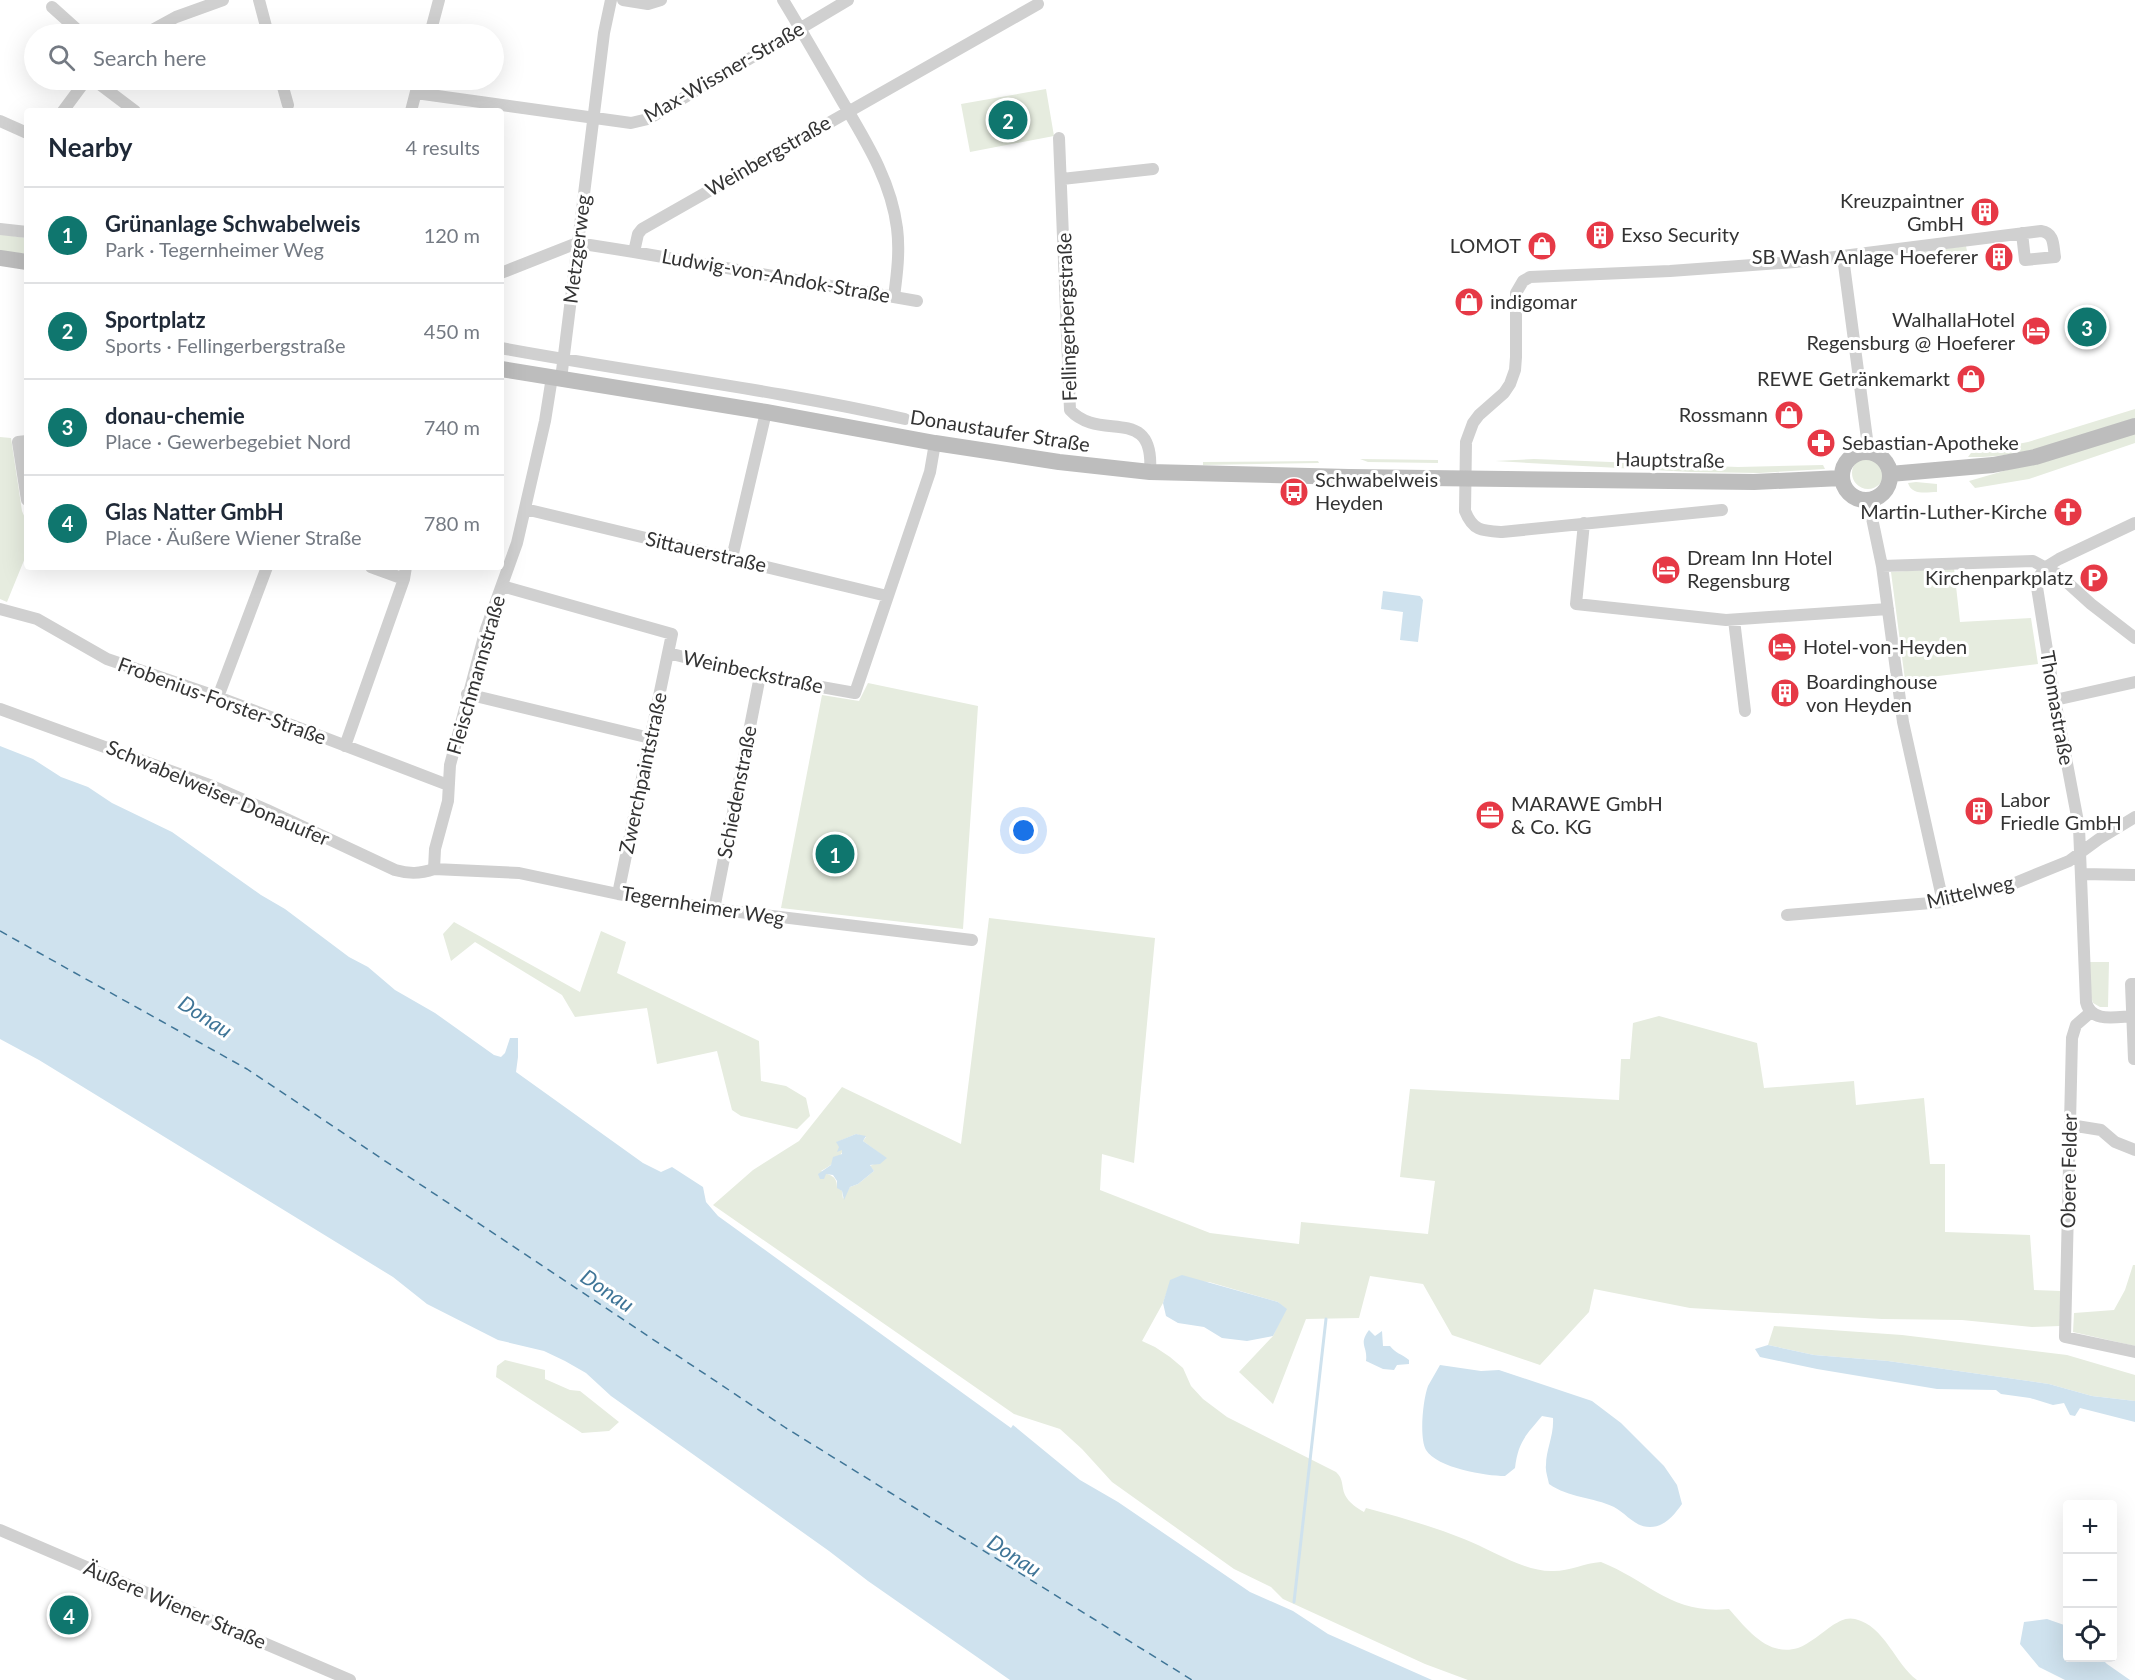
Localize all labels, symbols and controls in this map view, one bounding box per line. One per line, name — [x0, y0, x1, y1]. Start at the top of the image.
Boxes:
street label: Max-Wissner-Straße — [639, 16, 808, 127]
search box — [24, 24, 504, 90]
icon: search — [45, 41, 78, 74]
text: Search here — [93, 44, 206, 71]
pin: 2 — [988, 98, 1028, 142]
street label: Weinbergstraße — [701, 110, 834, 201]
text: Nearby — [48, 131, 133, 163]
text: 4 results — [405, 135, 480, 159]
place label: Kreuzpaintner GmbH — [1840, 188, 1965, 235]
street label: Metzgerweg — [557, 193, 595, 305]
building icon: Kreuzpaintner GmbH — [1969, 196, 2001, 228]
text: Grünanlage Schwabelweis — [105, 210, 360, 237]
building icon: Exso Security — [1584, 219, 1616, 251]
place label: Exso Security — [1621, 222, 1740, 246]
text: 1 — [62, 223, 73, 247]
text: 120 m — [424, 223, 480, 247]
shop icon: LOMOT — [1526, 230, 1558, 262]
street label: Fellingerbergstraße — [1051, 232, 1081, 402]
place label: LOMOT — [1450, 233, 1521, 257]
text: Park · Tegernheimer Weg — [105, 237, 324, 261]
building icon: SB Wash Anlage Hoeferer — [1983, 241, 2015, 273]
street label: Ludwig-von-Andok-Straße — [660, 243, 892, 307]
place label: SB Wash Anlage Hoeferer — [1752, 244, 1979, 268]
shop icon: indigomar — [1453, 286, 1485, 318]
place label: indigomar — [1490, 289, 1578, 313]
pin: 3 — [2068, 304, 2106, 350]
text: Sportplatz — [105, 306, 206, 333]
place label: WalhallaHotel Regensburg @ Hoeferer — [1806, 307, 2016, 354]
hotel icon: WalhallaHotel Regensburg @ Hoeferer — [2020, 315, 2052, 347]
text: 2 — [62, 319, 73, 343]
text: 450 m — [424, 319, 480, 343]
text: Sports · Fellingerbergstraße — [105, 333, 345, 357]
shop icon: REWE Getränkemarkt — [1955, 363, 1987, 395]
place label: REWE Getränkemarkt — [1757, 366, 1950, 390]
shop icon: Rossmann — [1773, 399, 1805, 431]
text: donau-chemie — [105, 402, 245, 429]
place label: Rossmann — [1679, 402, 1768, 426]
street label: Donaustaufer Straße — [909, 404, 1092, 456]
text: 3 — [62, 415, 73, 439]
text: 740 m — [424, 415, 480, 439]
pharmacy icon: Sebastian-Apotheke — [1805, 427, 1837, 459]
text: Place · Gewerbegebiet Nord — [105, 429, 351, 453]
place label: Sebastian-Apotheke — [1842, 430, 2019, 454]
street label: Hauptstraße — [1615, 446, 1725, 472]
place label: Schwabelweis Heyden — [1315, 467, 1438, 514]
bus stop icon: Schwabelweis Heyden — [1278, 476, 1310, 508]
church icon: Martin-Luther-Kirche — [2052, 496, 2084, 528]
text: Glas Natter GmbH — [105, 498, 284, 525]
place label: Martin-Luther-Kirche — [1860, 499, 2047, 523]
text: 4 — [62, 511, 73, 535]
text: 780 m — [424, 511, 480, 535]
text: Place · Äußere Wiener Straße — [105, 525, 362, 549]
street label: Sittauerstraße — [644, 525, 769, 577]
place label: Dream Inn Hotel Regensburg — [1687, 545, 1832, 592]
hotel icon: Dream Inn Hotel Regensburg — [1650, 554, 1682, 586]
parking icon: Kirchenparkplatz — [2078, 562, 2110, 594]
place label: Kirchenparkplatz — [1925, 565, 2073, 589]
street label: Fleischmannstraße — [441, 592, 509, 757]
hotel icon: Hotel-von-Heyden — [1766, 631, 1798, 663]
place label: Hotel-von-Heyden — [1803, 634, 1967, 658]
street label: Weinbeckstraße — [681, 644, 825, 698]
street label: Thomastraße — [2036, 649, 2080, 767]
street label: Frobenius-Forster-Straße — [115, 651, 330, 749]
place label: Boardinghouse von Heyden — [1806, 669, 1937, 716]
building icon: Boardinghouse von Heyden — [1769, 677, 1801, 709]
street label: Zwerchpaintstraße — [613, 690, 671, 856]
street label: Schiedenstraße — [711, 723, 761, 860]
street label: Schwabelweiser Donauufer — [103, 734, 334, 850]
place label: Labor Friedle GmbH — [2000, 787, 2122, 834]
place label: MARAWE GmbH & Co. KG — [1511, 791, 1663, 838]
building icon: Labor Friedle GmbH — [1963, 795, 1995, 827]
office icon: MARAWE GmbH & Co. KG — [1474, 799, 1506, 831]
your location — [1009, 816, 1038, 845]
pin: 1 — [816, 832, 854, 876]
street label: Mittelweg — [1924, 869, 2016, 913]
street label: Tegernheimer Weg — [620, 880, 786, 930]
water label: Donau — [174, 989, 237, 1042]
street label: Obere Felder — [2055, 1113, 2081, 1229]
water label: Donau — [577, 1263, 639, 1317]
map controls — [2063, 1500, 2117, 1662]
button: + — [2063, 1500, 2117, 1554]
water label: Donau — [983, 1528, 1046, 1581]
button: − — [2063, 1554, 2117, 1608]
street label: Äußere Wiener Straße — [81, 1555, 270, 1653]
pin: 4 — [50, 1592, 88, 1638]
button: locate — [2063, 1608, 2117, 1662]

